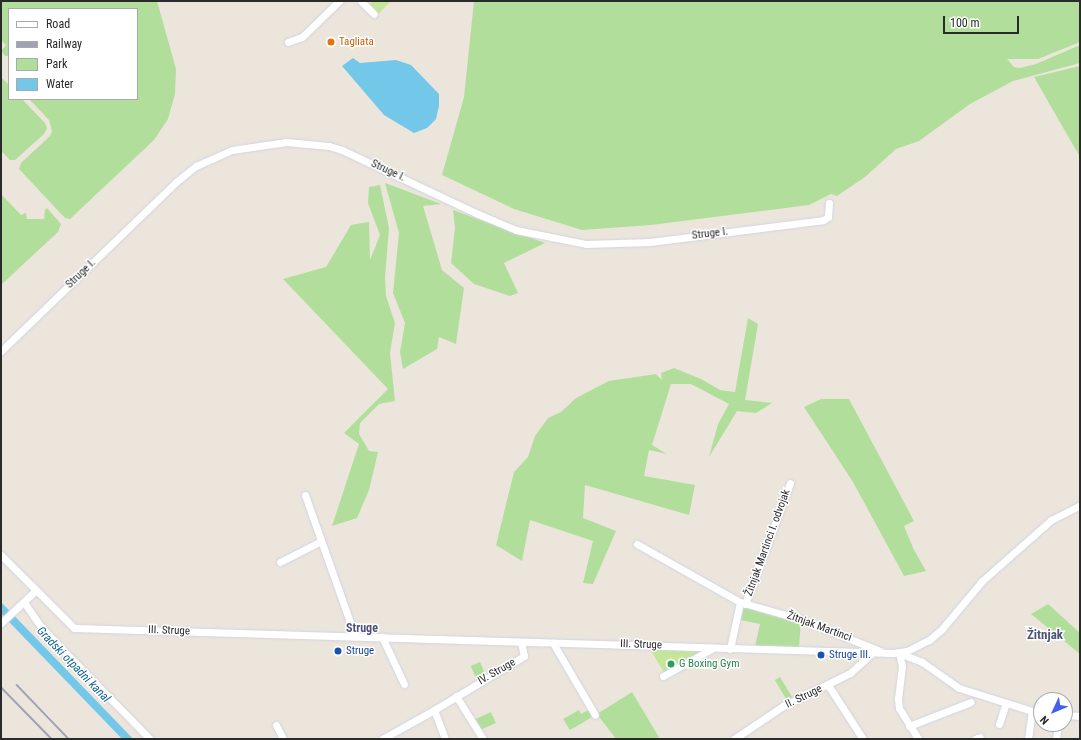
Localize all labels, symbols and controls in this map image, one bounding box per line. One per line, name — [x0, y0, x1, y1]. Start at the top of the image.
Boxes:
legend — [8, 8, 138, 100]
scale bar — [945, 8, 1021, 34]
text: 100 m — [950, 16, 980, 30]
text: Road — [46, 17, 70, 31]
place label: Tagliata — [339, 35, 374, 49]
text: Railway — [46, 37, 82, 51]
marker: Tagliata — [326, 37, 336, 47]
text: Park — [46, 57, 67, 71]
text: Water — [46, 77, 74, 91]
street label: Struge I. — [369, 157, 407, 185]
street label: Struge I. — [691, 225, 729, 243]
street label: Struge I. — [63, 257, 99, 291]
street label: Žitnjak Martinci I. odvojak — [743, 488, 793, 598]
street label: Žitnjak Martinci — [785, 609, 853, 645]
district label: Struge — [346, 622, 378, 636]
water label: Gradski otpadni kanal — [33, 624, 113, 706]
street label: III. Struge — [148, 624, 190, 638]
district label: Žitnjak — [1027, 627, 1063, 643]
street label: III. Struge — [620, 638, 662, 652]
place label: Struge — [346, 644, 374, 658]
marker: Struge — [333, 646, 343, 656]
place label: Struge III. — [829, 648, 871, 662]
marker: Struge III. — [816, 650, 826, 660]
street label: IV. Struge — [476, 656, 518, 688]
place label: G Boxing Gym — [679, 657, 739, 671]
marker: G Boxing Gym — [666, 659, 676, 669]
street label: II. Struge — [784, 682, 824, 712]
north arrow — [1033, 692, 1073, 732]
text: N — [1038, 713, 1052, 727]

